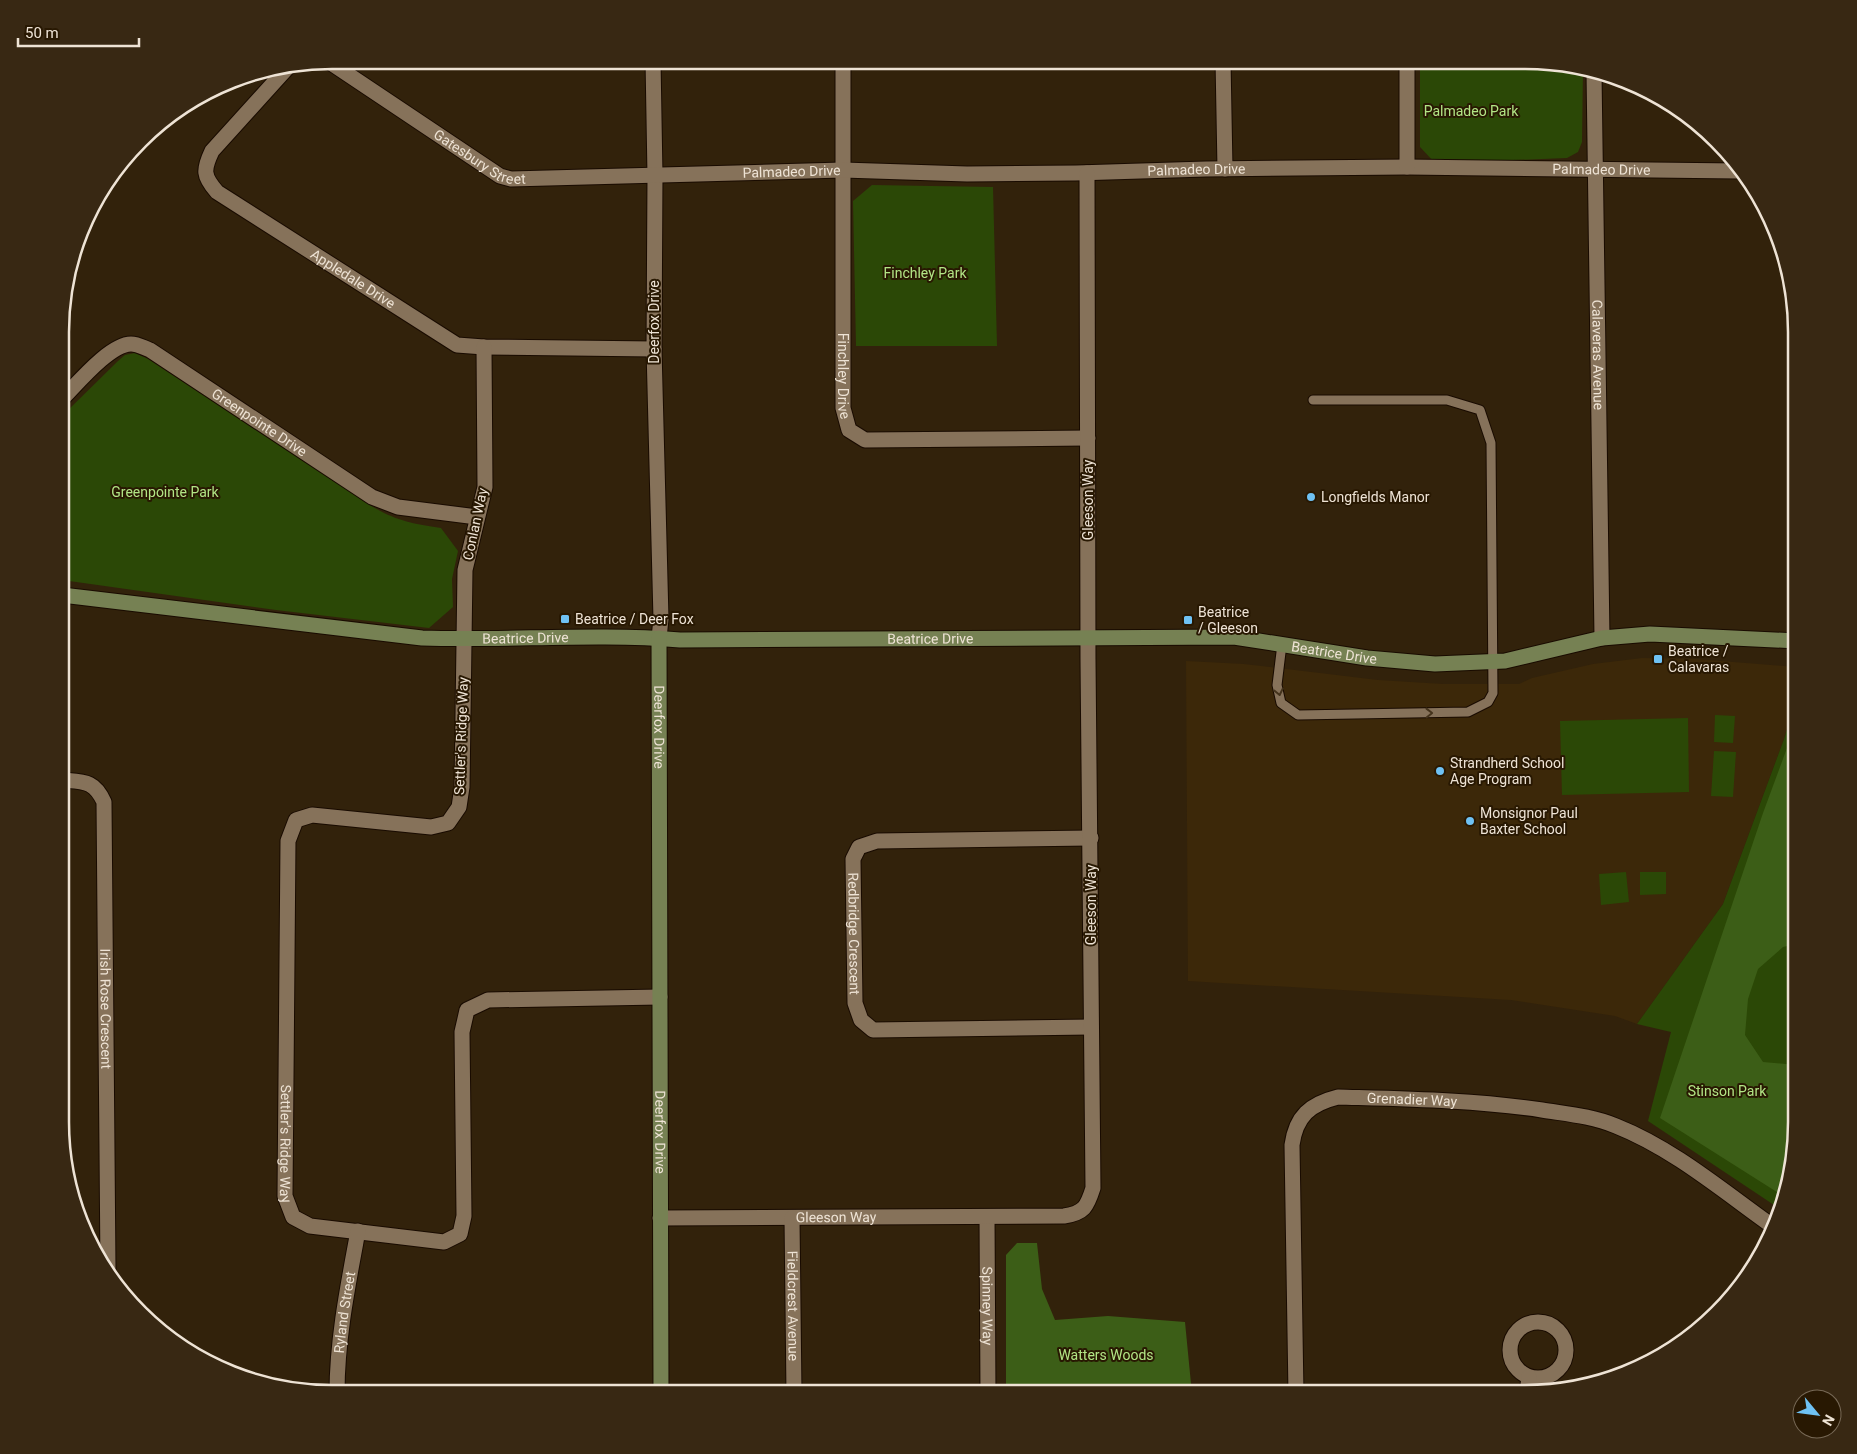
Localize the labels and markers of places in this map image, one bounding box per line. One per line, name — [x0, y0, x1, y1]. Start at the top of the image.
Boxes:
place label: Longfields Manor — [1321, 489, 1430, 505]
marker: Longfields Manor — [1305, 491, 1317, 503]
place label: Beatrice / Gleeson — [1198, 604, 1258, 636]
place label: Beatrice / Deer Fox — [575, 611, 694, 627]
marker: Beatrice / Deer Fox — [559, 613, 571, 625]
marker: Beatrice / Gleeson — [1182, 614, 1194, 626]
place label: Beatrice / Calavaras — [1668, 643, 1729, 675]
marker: Beatrice / Calavaras — [1652, 653, 1664, 665]
place label: Strandherd School Age Program — [1450, 755, 1564, 787]
marker: Strandherd School Age Program — [1434, 765, 1446, 777]
place label: Monsignor Paul Baxter School — [1480, 805, 1578, 837]
marker: Monsignor Paul Baxter School — [1464, 815, 1476, 827]

